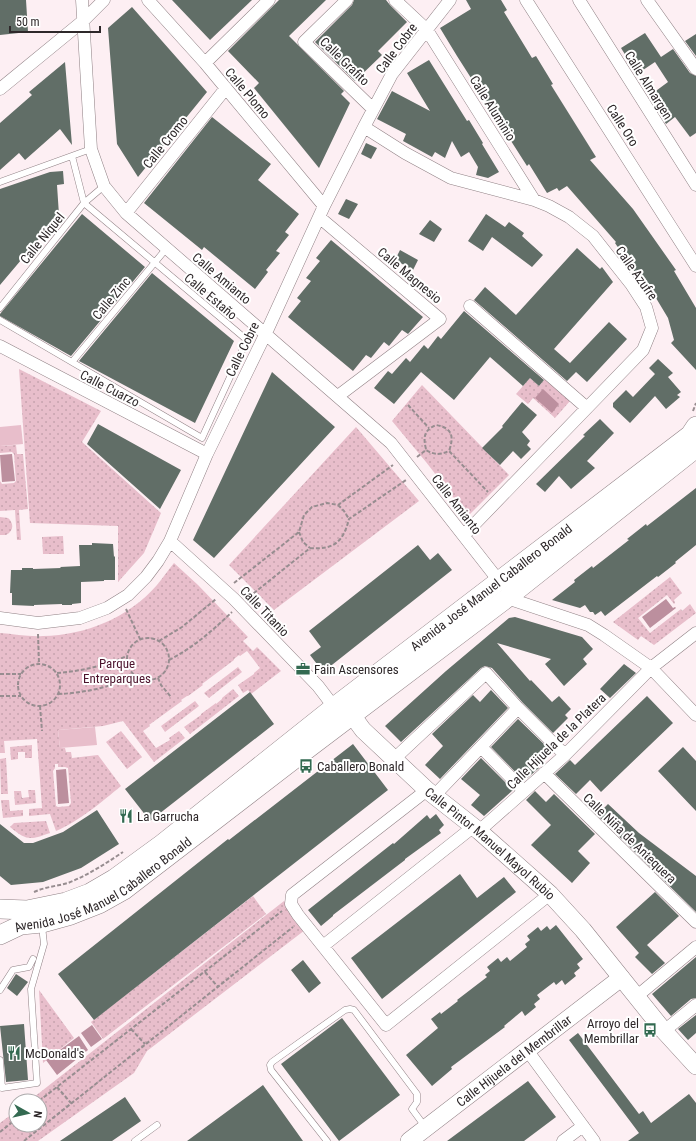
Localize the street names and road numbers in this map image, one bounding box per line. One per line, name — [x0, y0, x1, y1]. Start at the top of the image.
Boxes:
street label: Calle Cobre — [373, 20, 420, 76]
street label: Calle Grafito — [317, 34, 372, 89]
street label: Calle Almargen — [622, 48, 676, 122]
street label: Calle Plomo — [222, 65, 273, 122]
street label: Calle Aluminio — [467, 73, 519, 144]
street label: Calle Oro — [604, 102, 642, 149]
street label: Calle Cromo — [140, 113, 191, 171]
street label: Calle Níquel — [17, 210, 68, 267]
street label: Calle Azufre — [613, 243, 661, 303]
street label: Calle Magnesio — [375, 244, 445, 306]
street label: Calle Amianto — [189, 250, 254, 307]
street label: Calle Estaño — [181, 270, 240, 323]
street label: Calle Zinc — [89, 274, 133, 323]
street label: Calle Cobre — [223, 319, 262, 379]
street label: Calle Cuarzo — [78, 367, 142, 410]
street label: Calle Amianto — [429, 471, 485, 537]
street label: Avenida José Manuel Caballero Bonald — [407, 521, 575, 654]
street label: Calle Titanio — [237, 583, 292, 640]
street label: Calle Hijuela de la Platera — [504, 690, 609, 792]
street label: Calle Pintor Manuel Mayol Rubio — [422, 784, 558, 903]
street label: Calle Niña de Antequera — [580, 790, 679, 887]
street label: Avenida José Manuel Caballero Bonald — [12, 834, 194, 935]
street label: Calle Hijuela del Membrillar — [453, 1012, 574, 1110]

